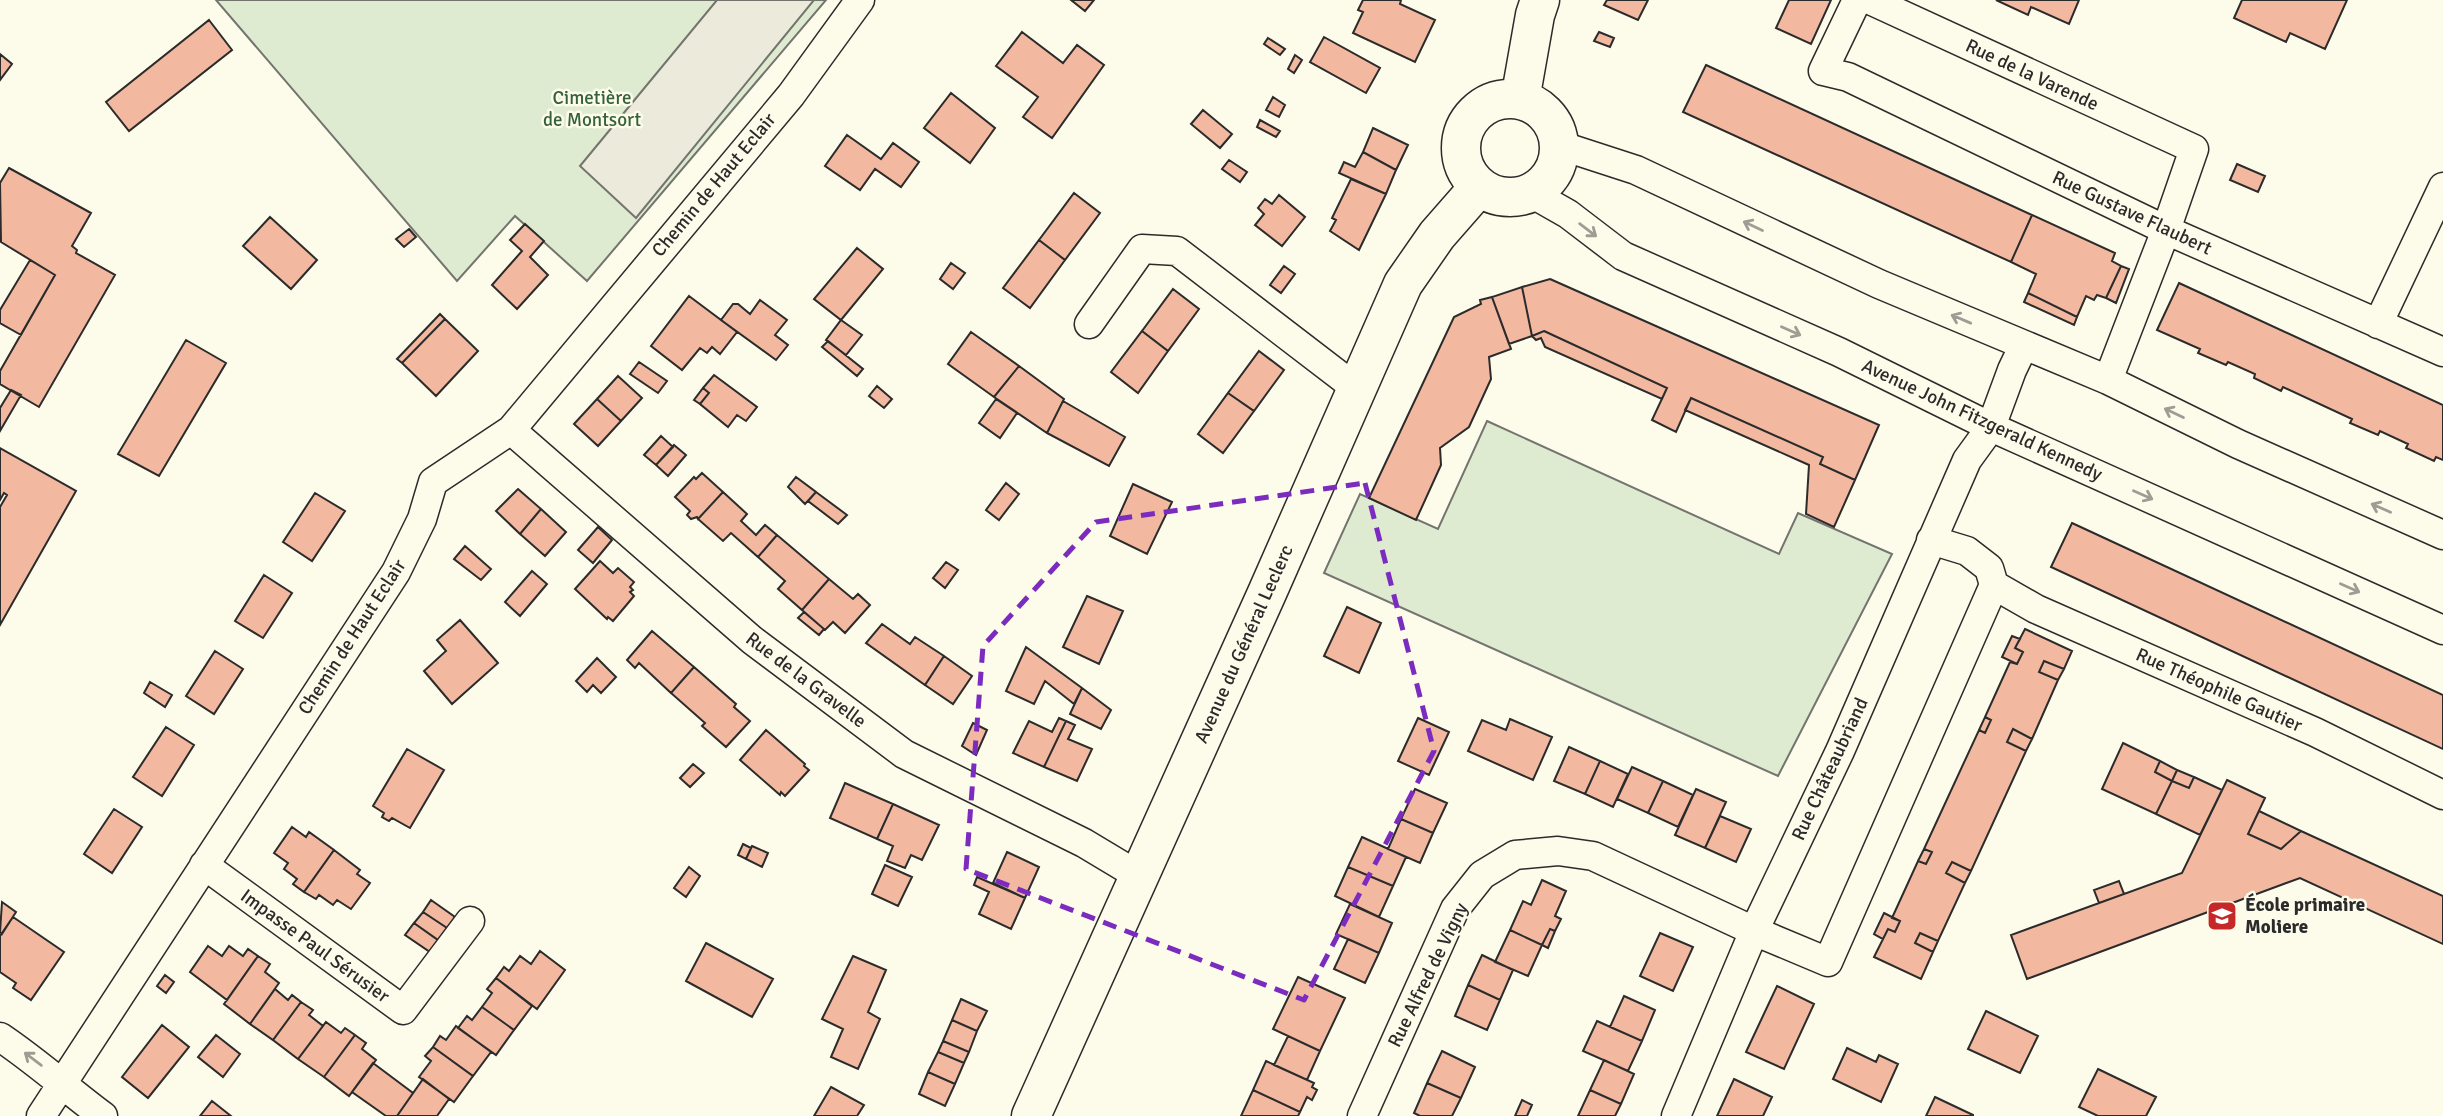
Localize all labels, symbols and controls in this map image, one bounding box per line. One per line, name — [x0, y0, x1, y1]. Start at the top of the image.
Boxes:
street label: Rue de la Varende — [1962, 34, 2102, 116]
park label: Cimetière de Montsort — [543, 86, 641, 132]
street label: Chemin de Haut Eclair — [647, 108, 781, 262]
street label: Rue Gustave Flaubert — [2048, 166, 2216, 261]
one-way arrow — [1743, 219, 1765, 232]
one-way arrow — [1579, 222, 1597, 237]
one-way arrow — [1951, 312, 1972, 325]
one-way arrow — [1780, 325, 1801, 338]
street label: Avenue John Fitzgerald Kennedy — [1858, 354, 2106, 486]
one-way arrow — [2164, 405, 2185, 419]
one-way arrow — [2132, 489, 2153, 502]
one-way arrow — [2370, 501, 2392, 514]
street label: Avenue du Général Leclerc — [1189, 541, 1299, 747]
street label: Chemin de Haut Eclair — [293, 555, 411, 719]
one-way arrow — [2339, 582, 2361, 595]
street label: Rue de la Gravelle — [741, 627, 871, 733]
street label: Rue Théophile Gautier — [2132, 643, 2306, 737]
street label: Rue Châteaubriand — [1786, 694, 1874, 844]
street label: Impasse Paul Sérusier — [236, 884, 394, 1008]
place label: École primaire Moliere — [2245, 893, 2365, 939]
street label: Rue Alfred de Vigny — [1383, 899, 1473, 1051]
school or university icon: École primaire Moliere — [2205, 899, 2239, 933]
one-way arrow — [24, 1052, 42, 1067]

